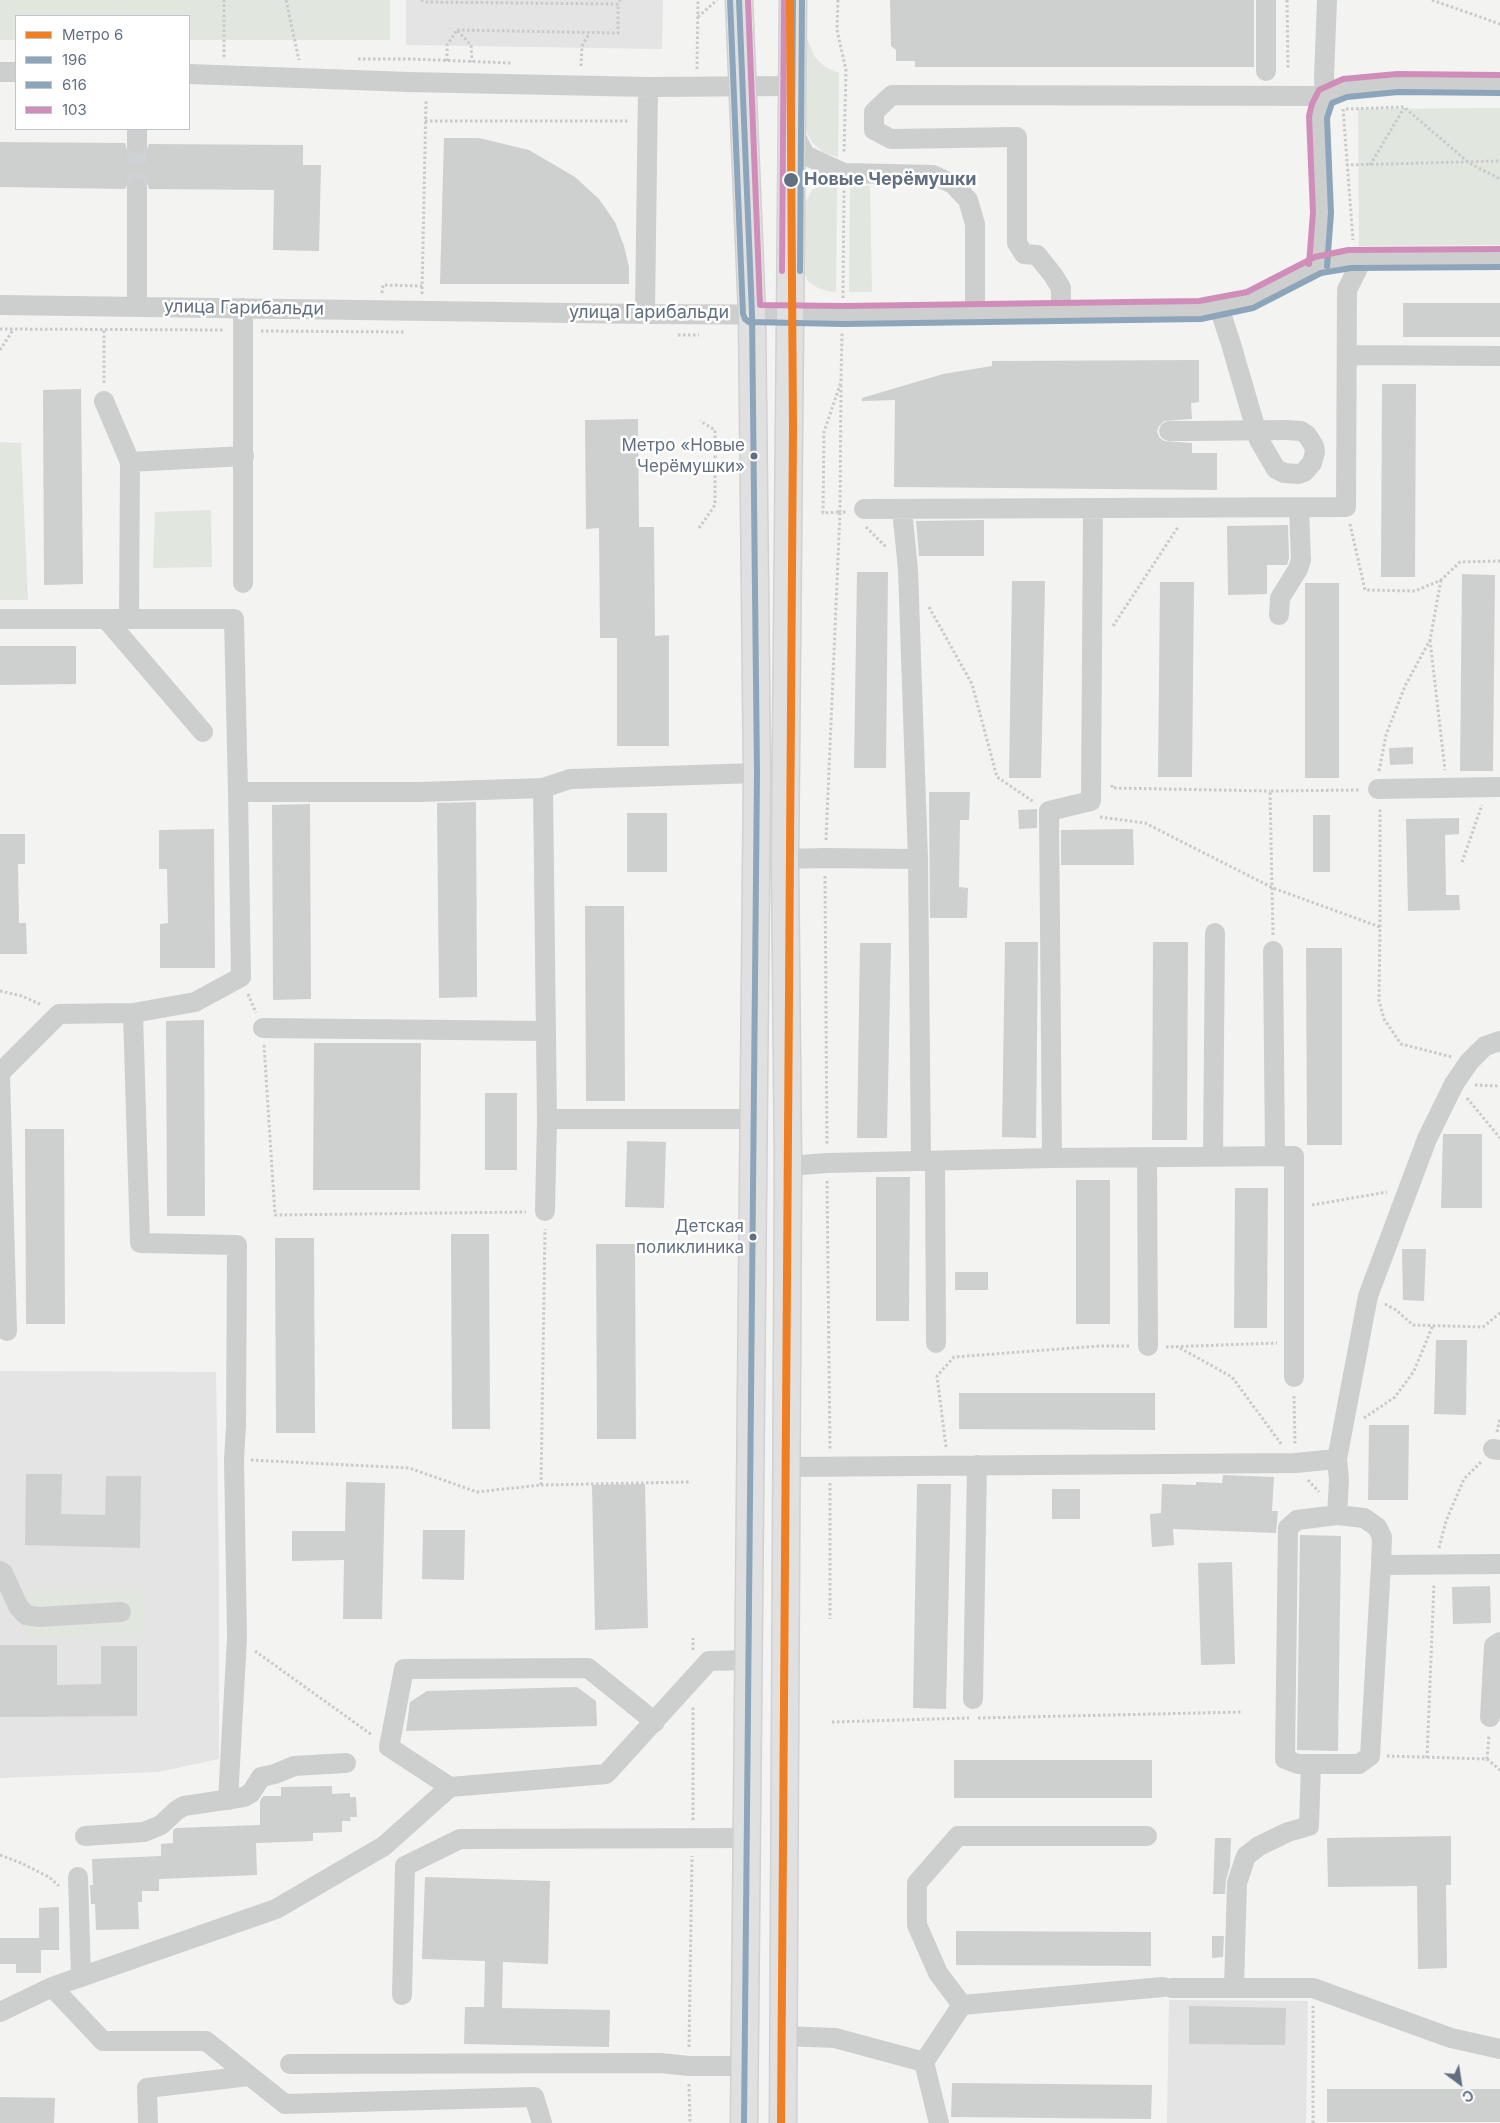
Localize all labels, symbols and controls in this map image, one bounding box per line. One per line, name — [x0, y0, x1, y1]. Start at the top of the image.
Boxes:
legend — [15, 15, 190, 130]
text: Метро 6 — [62, 25, 123, 44]
text: 196 — [62, 50, 87, 69]
text: 616 — [62, 75, 87, 94]
text: 103 — [62, 100, 87, 119]
place label: Новые Черёмушки — [804, 169, 977, 191]
marker: Новые Черёмушки — [782, 171, 800, 189]
street label: улица Гарибальди — [164, 296, 324, 320]
street label: улица Гарибальди — [569, 302, 729, 324]
place label: Метро «Новые Черёмушки» — [621, 436, 745, 476]
marker: Метро «Новые Черёмушки» — [749, 451, 759, 461]
place label: Детская поликлиника — [636, 1217, 744, 1257]
marker: Детская поликлиника — [748, 1232, 758, 1242]
north arrow — [1435, 2058, 1485, 2108]
text: С — [1459, 2086, 1477, 2106]

